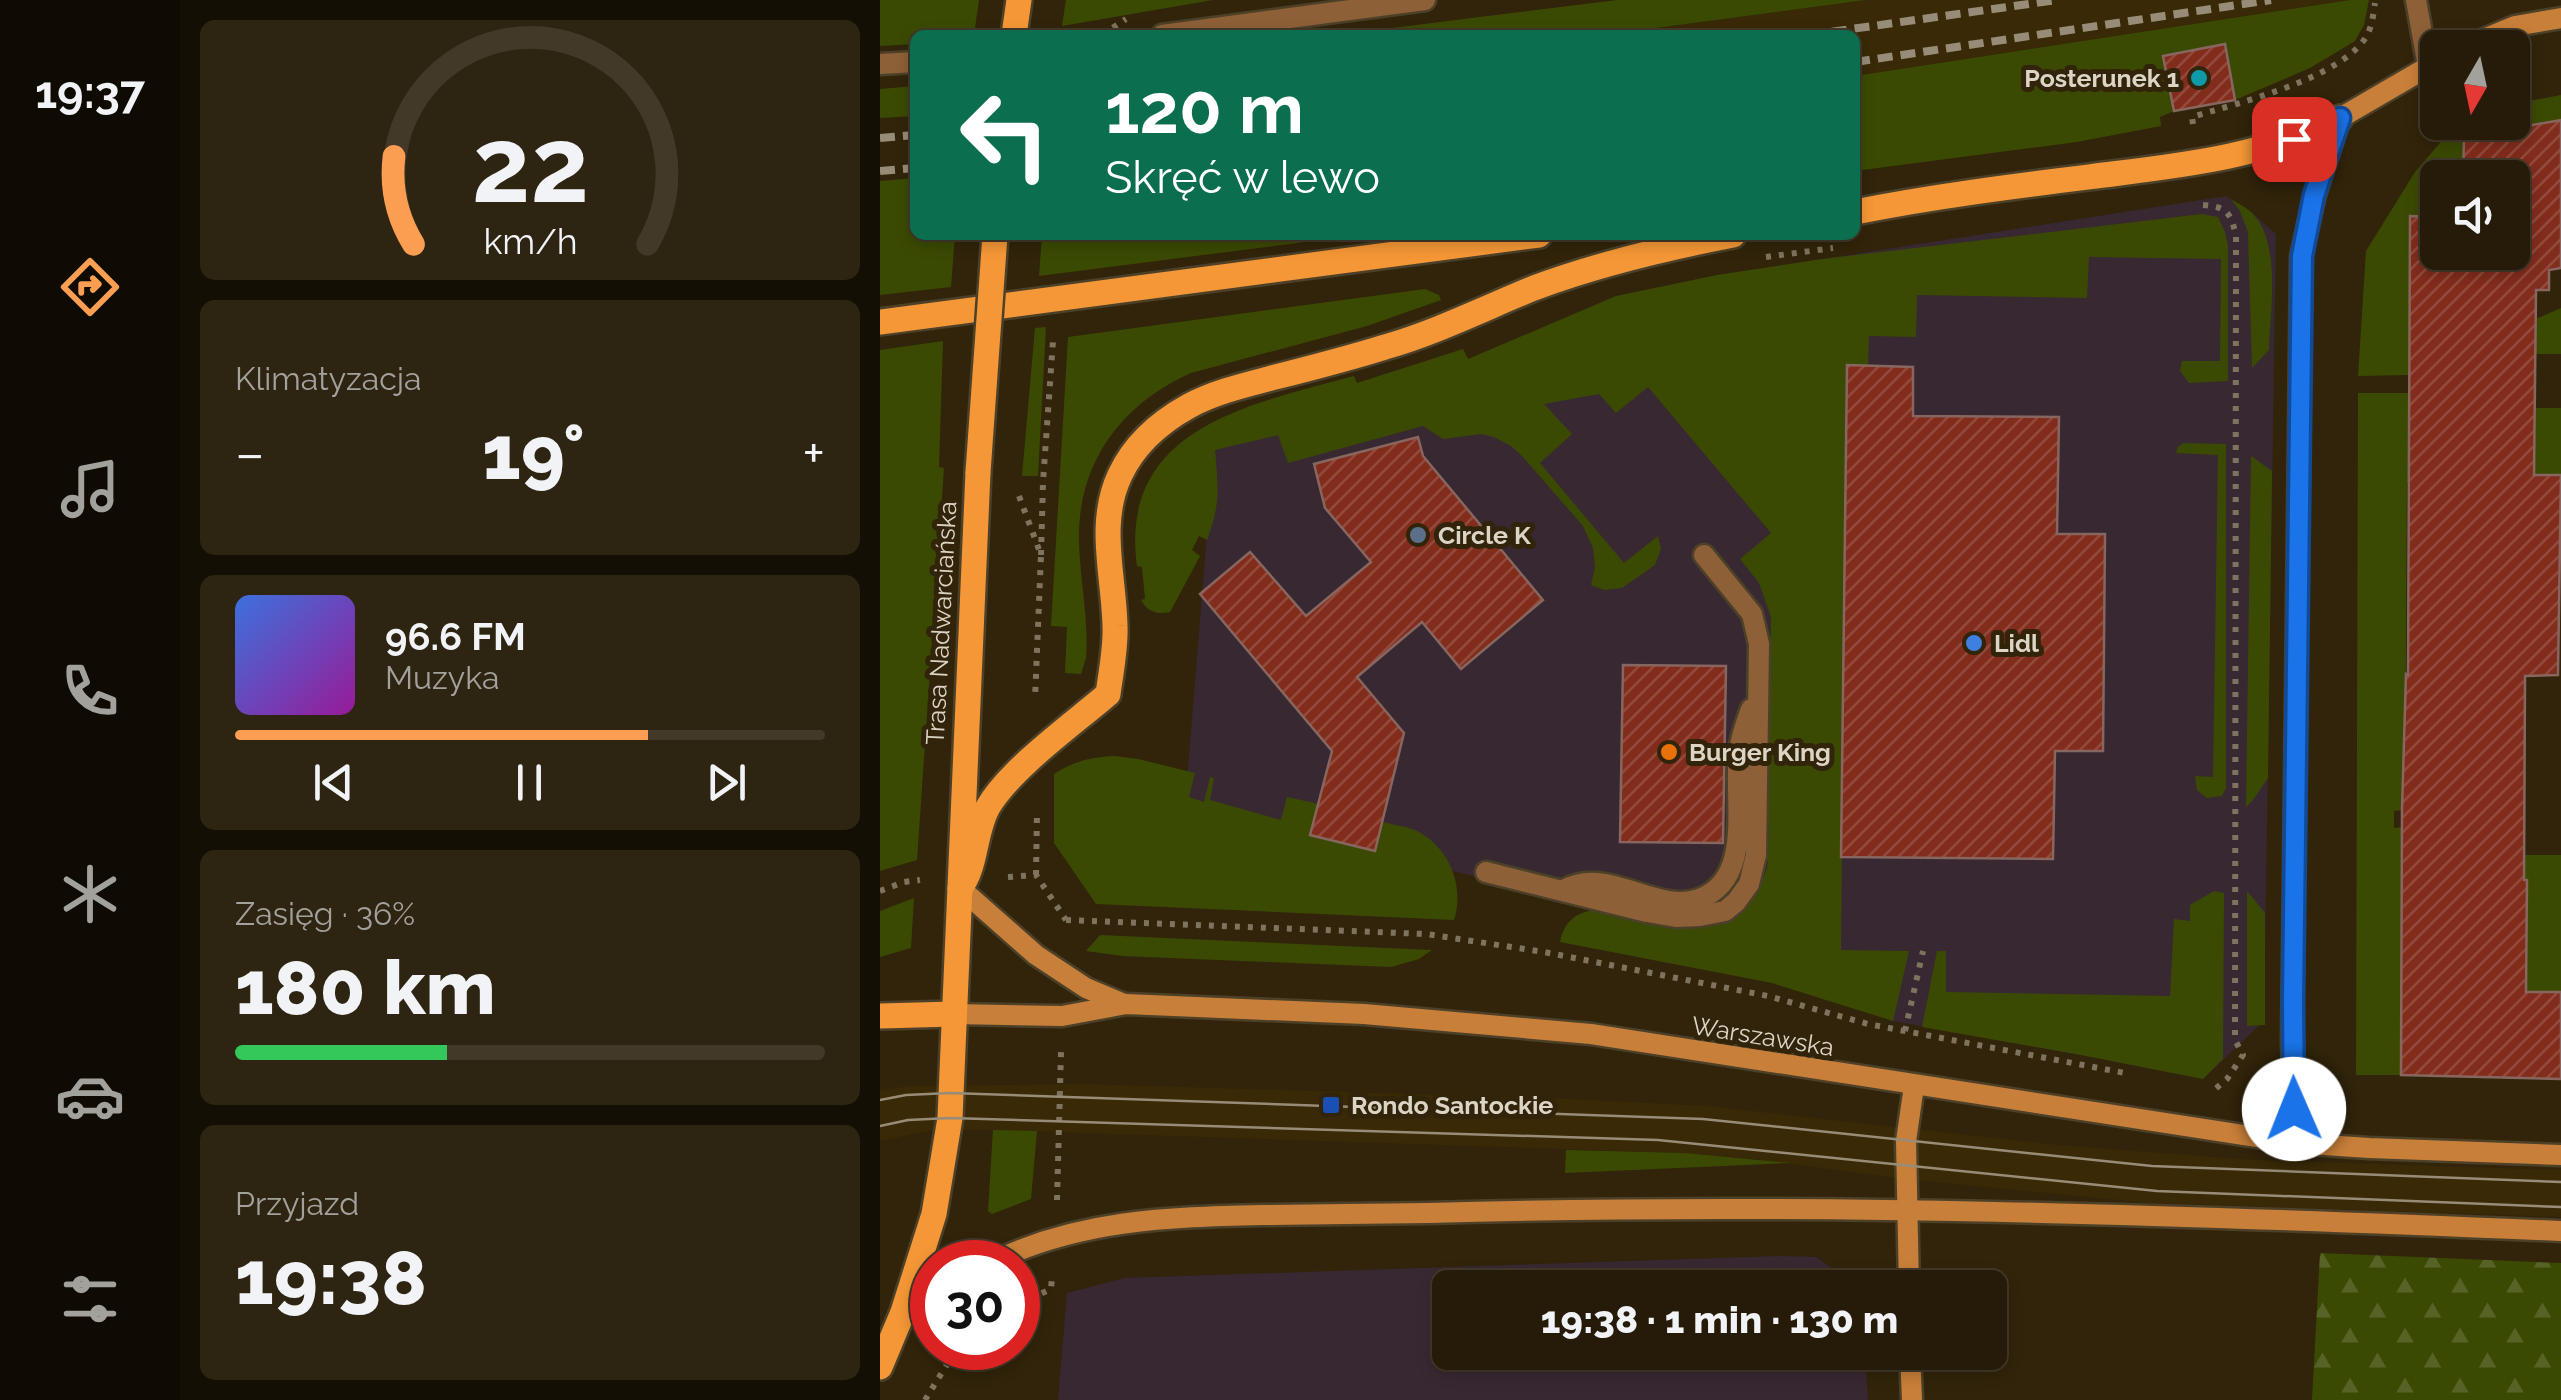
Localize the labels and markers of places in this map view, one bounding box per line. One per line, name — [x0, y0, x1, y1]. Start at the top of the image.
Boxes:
place label: Posterunek 1 — [2024, 63, 2179, 93]
marker: Posterunek 1 — [2188, 67, 2210, 89]
pin — [2252, 97, 2337, 182]
place label: Circle K — [1438, 520, 1531, 550]
marker: Circle K — [1407, 524, 1429, 546]
place label: Lidl — [1994, 628, 2039, 658]
marker: Lidl — [1963, 632, 1985, 654]
place label: Burger King — [1689, 737, 1831, 767]
marker: Burger King — [1658, 741, 1680, 763]
place label: Rondo Santockie — [1351, 1090, 1553, 1120]
marker: Rondo Santockie — [1320, 1094, 1342, 1116]

